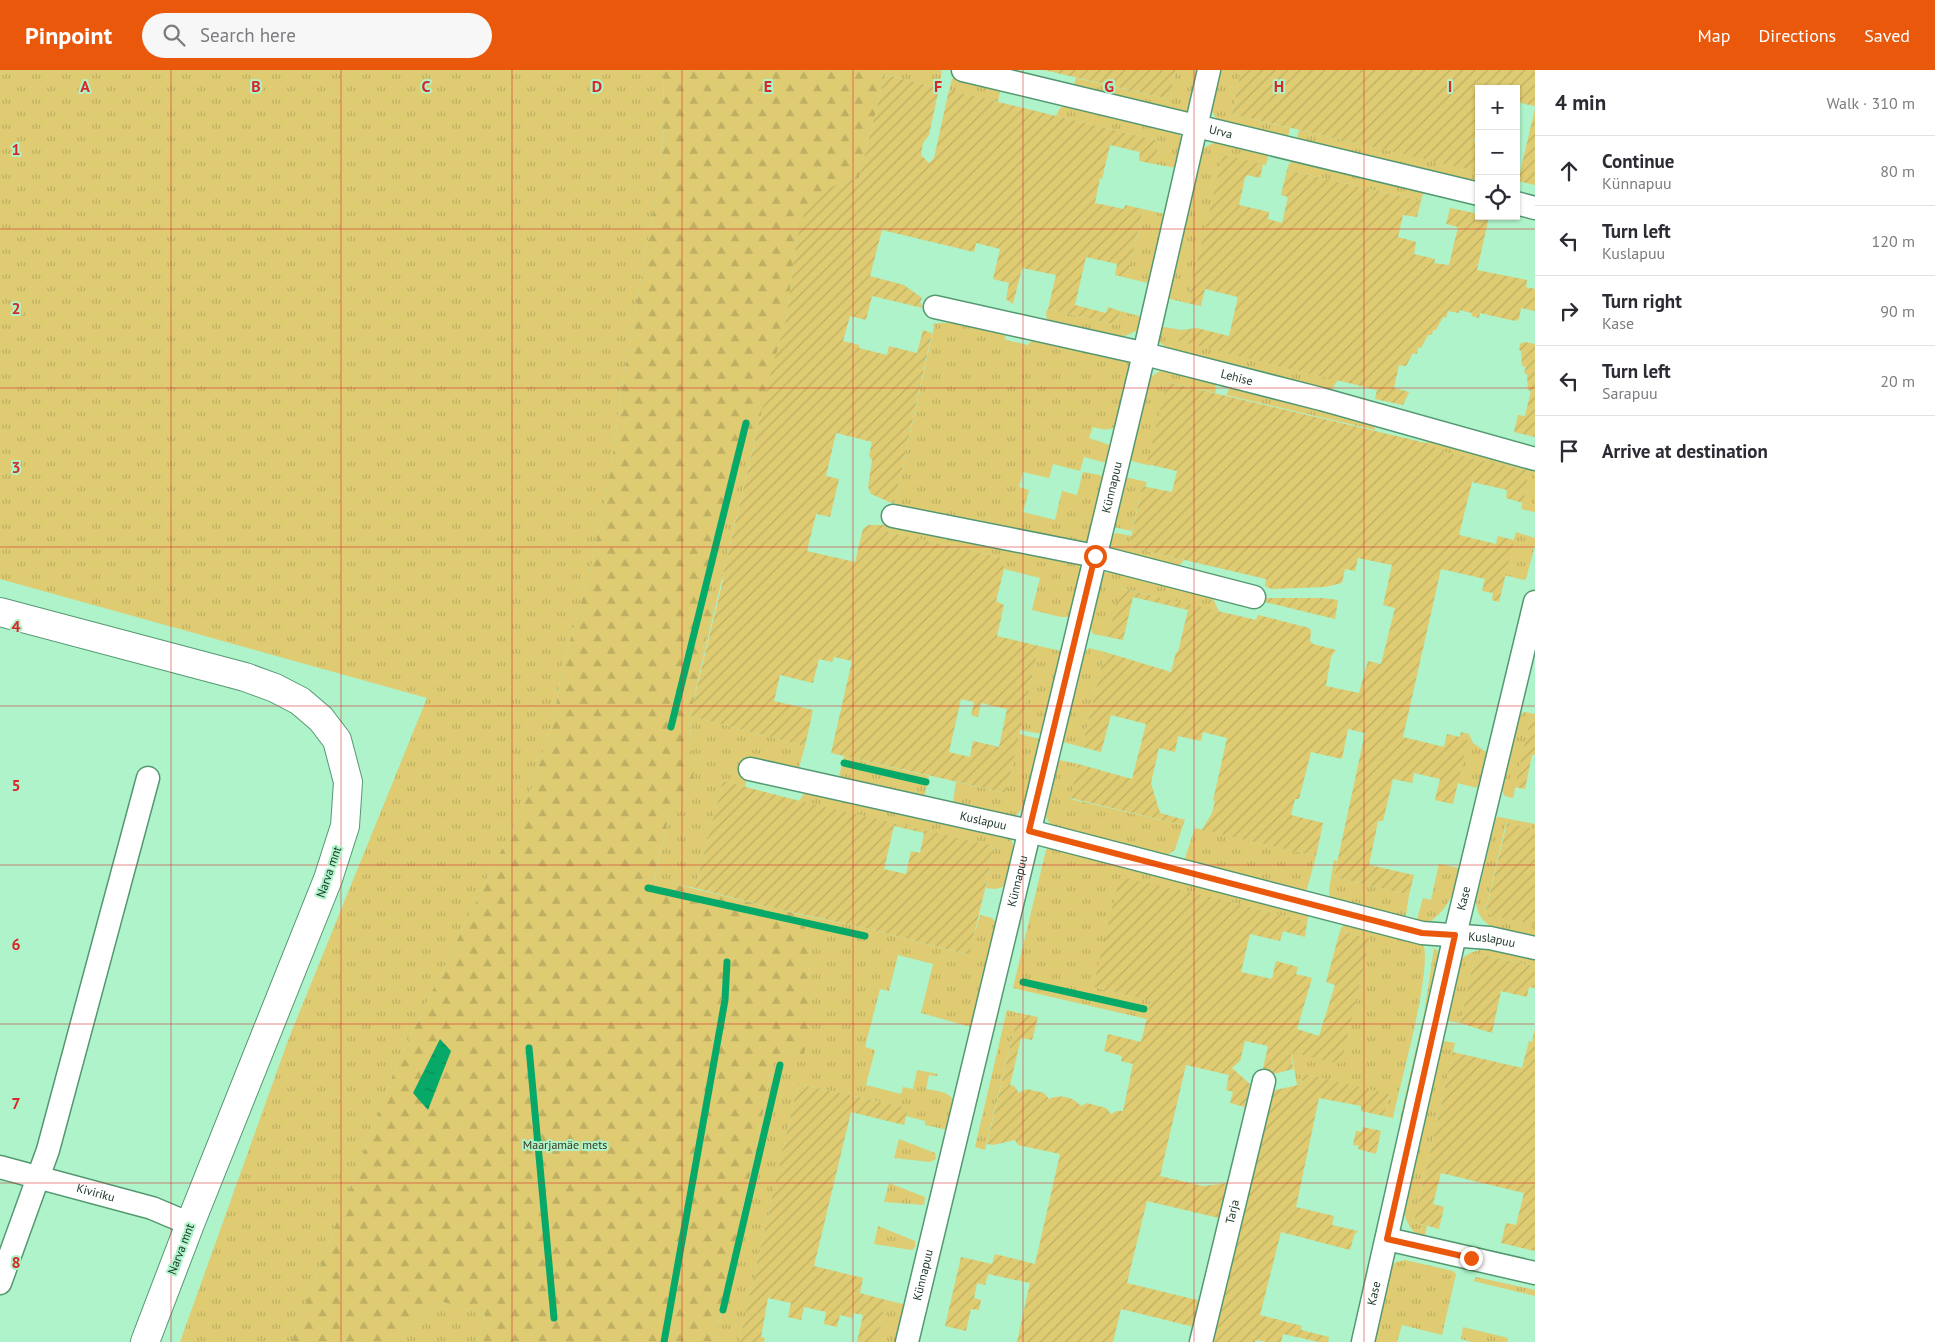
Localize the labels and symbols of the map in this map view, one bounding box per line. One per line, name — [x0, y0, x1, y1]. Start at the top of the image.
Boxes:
text: A — [80, 76, 90, 96]
text: B — [251, 76, 261, 96]
text: C — [422, 76, 431, 96]
text: D — [592, 76, 602, 96]
text: E — [764, 76, 772, 96]
text: F — [934, 76, 942, 96]
text: G — [1104, 76, 1114, 96]
text: H — [1274, 76, 1284, 96]
text: I — [1448, 76, 1452, 96]
street label: Urva — [1208, 121, 1234, 142]
text: 1 — [11, 139, 21, 159]
text: 2 — [11, 298, 21, 318]
street label: Lehise — [1219, 366, 1255, 388]
text: 3 — [11, 457, 21, 477]
street label: Künnapuu — [1098, 460, 1125, 514]
route start — [1084, 545, 1107, 568]
text: 4 — [11, 616, 21, 636]
text: 5 — [11, 775, 21, 795]
street label: Kuslapuu — [959, 808, 1008, 833]
street label: Narva mnt — [313, 844, 344, 900]
street label: Künnapuu — [1004, 854, 1030, 908]
street label: Kase — [1453, 885, 1473, 912]
street label: Kuslapuu — [1468, 928, 1517, 950]
text: 6 — [11, 934, 21, 954]
text: 7 — [11, 1093, 21, 1113]
park label: Maarjamäe mets — [523, 1137, 607, 1152]
street label: Kiviriku — [75, 1180, 117, 1205]
street label: Tarja — [1222, 1198, 1242, 1225]
street label: Narva mnt — [164, 1221, 197, 1276]
route end — [1460, 1247, 1483, 1270]
street label: Künnapuu — [909, 1248, 936, 1302]
text: 8 — [11, 1252, 21, 1272]
street label: Kase — [1364, 1280, 1384, 1307]

